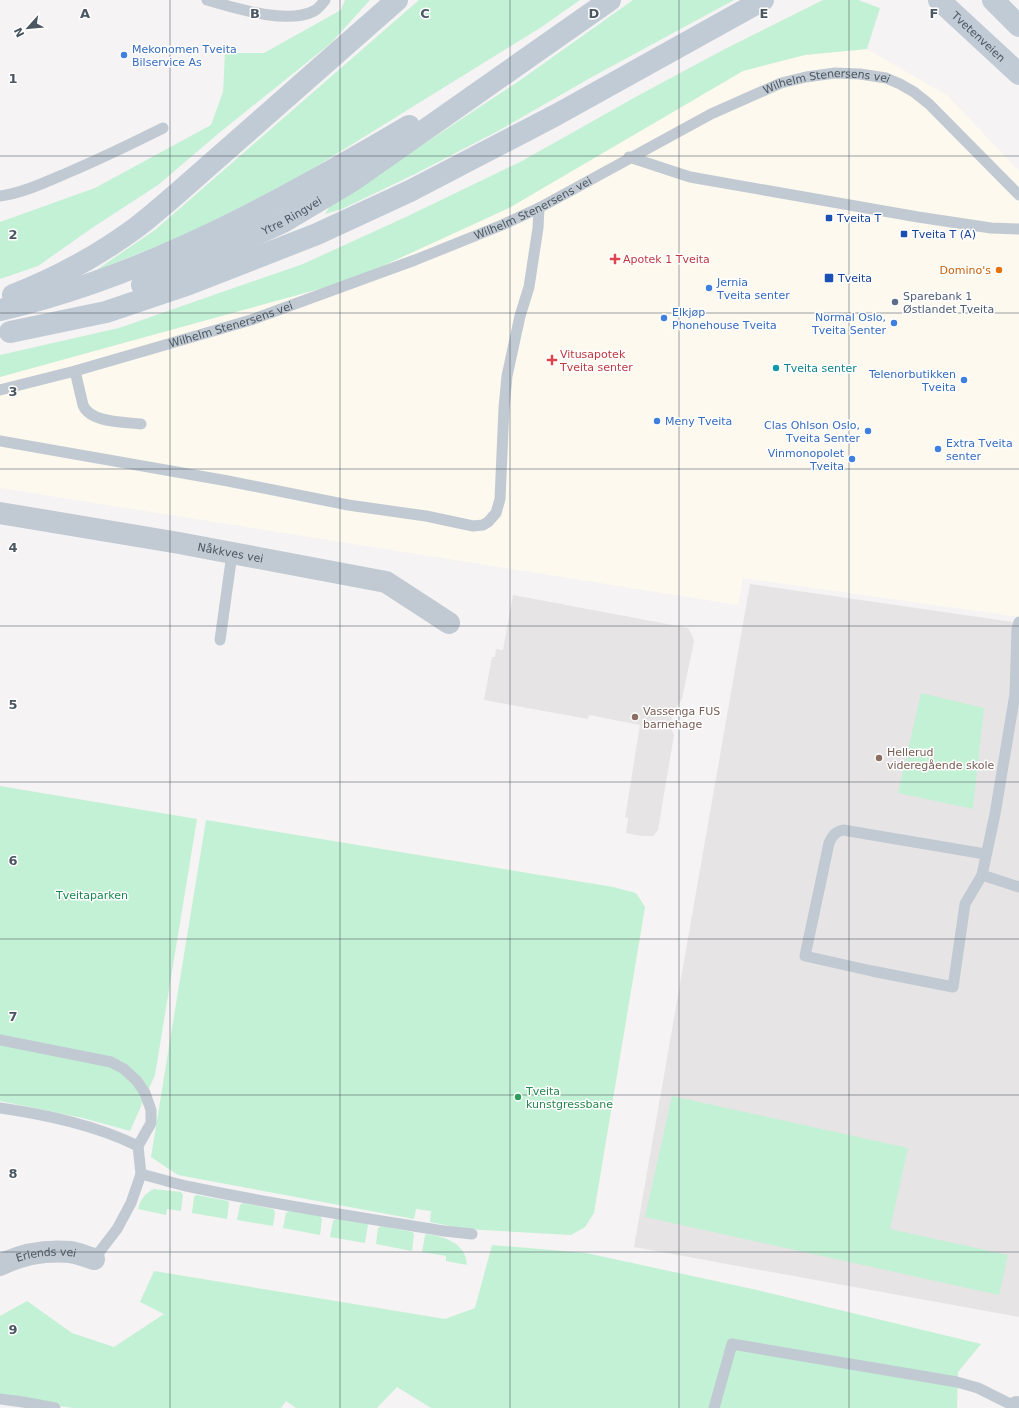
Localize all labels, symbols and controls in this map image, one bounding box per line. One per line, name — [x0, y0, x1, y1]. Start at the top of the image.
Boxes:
text: A — [80, 6, 90, 21]
text: B — [250, 6, 260, 21]
text: C — [420, 6, 430, 21]
text: D — [589, 6, 600, 21]
text: E — [760, 6, 768, 21]
text: F — [930, 6, 938, 21]
north arrow — [8, 8, 48, 48]
street label: Tvetenveien — [948, 8, 1008, 65]
text: N — [12, 25, 27, 39]
place label: Mekonomen Tveita Bilservice As — [132, 43, 237, 69]
marker: Mekonomen Tveita Bilservice As — [119, 50, 129, 60]
street label: Wilhelm Stenersens vei — [761, 66, 892, 97]
text: 1 — [8, 71, 18, 86]
street label: Wilhelm Stenersens vei — [472, 174, 594, 242]
street label: Ytre Ringvei — [259, 194, 324, 238]
place label: Tveita T — [836, 212, 882, 225]
marker: Tveita T — [824, 213, 834, 223]
text: 2 — [8, 227, 18, 242]
place label: Tveita T (A) — [911, 228, 976, 241]
marker: Tveita T (A) — [899, 229, 909, 239]
place label: Apotek 1 Tveita — [623, 253, 710, 266]
marker: Apotek 1 Tveita — [610, 254, 620, 264]
place label: Domino's — [940, 264, 991, 277]
marker: Domino's — [994, 265, 1004, 275]
marker: Tveita — [823, 272, 835, 284]
place label: Tveita — [837, 272, 872, 285]
place label: Jernia Tveita senter — [716, 276, 790, 302]
marker: Jernia Tveita senter — [704, 283, 714, 293]
place label: Sparebank 1 Østlandet Tveita — [903, 290, 994, 316]
marker: Sparebank 1 Østlandet Tveita — [890, 297, 900, 307]
street label: Wilhelm Stenersens vei — [167, 299, 295, 350]
place label: Elkjøp Phonehouse Tveita — [672, 306, 777, 332]
place label: Normal Oslo, Tveita Senter — [811, 311, 886, 337]
marker: Elkjøp Phonehouse Tveita — [659, 313, 669, 323]
marker: Normal Oslo, Tveita Senter — [889, 318, 899, 328]
place label: Vitusapotek Tveita senter — [559, 348, 633, 374]
marker: Vitusapotek Tveita senter — [547, 355, 557, 365]
place label: Tveita senter — [783, 362, 857, 375]
marker: Tveita senter — [771, 363, 781, 373]
place label: Telenorbutikken Tveita — [868, 368, 956, 394]
marker: Telenorbutikken Tveita — [959, 375, 969, 385]
text: 3 — [8, 384, 18, 399]
place label: Meny Tveita — [665, 415, 732, 428]
marker: Meny Tveita — [652, 416, 662, 426]
place label: Clas Ohlson Oslo, Tveita Senter — [764, 419, 860, 445]
marker: Clas Ohlson Oslo, Tveita Senter — [863, 426, 873, 436]
place label: Extra Tveita senter — [946, 437, 1013, 463]
marker: Extra Tveita senter — [933, 444, 943, 454]
place label: Vinmonopolet Tveita — [768, 447, 845, 473]
marker: Vinmonopolet Tveita — [847, 454, 857, 464]
text: 4 — [8, 540, 18, 555]
street label: Nåkkves vei — [197, 540, 265, 565]
text: 5 — [8, 697, 18, 712]
place label: Vassenga FUS barnehage — [643, 705, 720, 731]
marker: Vassenga FUS barnehage — [630, 712, 640, 722]
place label: Hellerud videregående skole — [887, 746, 995, 772]
marker: Hellerud videregående skole — [874, 753, 884, 763]
text: 6 — [8, 853, 18, 868]
park label: Tveitaparken — [55, 889, 128, 902]
text: 7 — [8, 1009, 18, 1024]
place label: Tveita kunstgressbane — [525, 1085, 613, 1111]
marker: Tveita kunstgressbane — [513, 1092, 523, 1102]
text: 8 — [8, 1166, 18, 1181]
street label: Erlends vei — [14, 1245, 78, 1264]
text: 9 — [8, 1322, 18, 1337]

